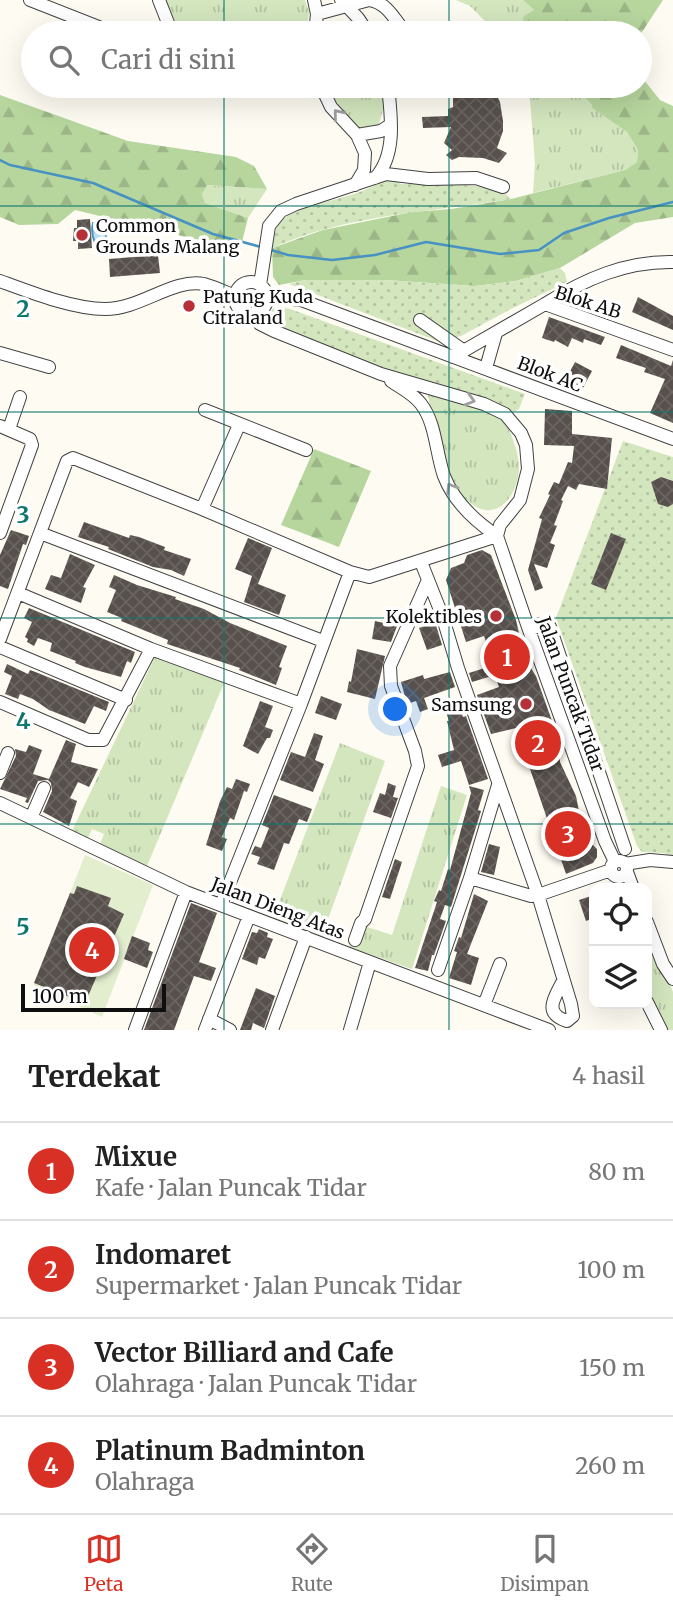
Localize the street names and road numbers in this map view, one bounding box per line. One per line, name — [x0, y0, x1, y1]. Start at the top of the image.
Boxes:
street label: Blok AB — [552, 281, 624, 323]
street label: Blok AC — [514, 351, 586, 397]
street label: Jalan Puncak Tidar — [532, 612, 610, 775]
street label: Jalan Dieng Atas — [207, 872, 348, 944]

